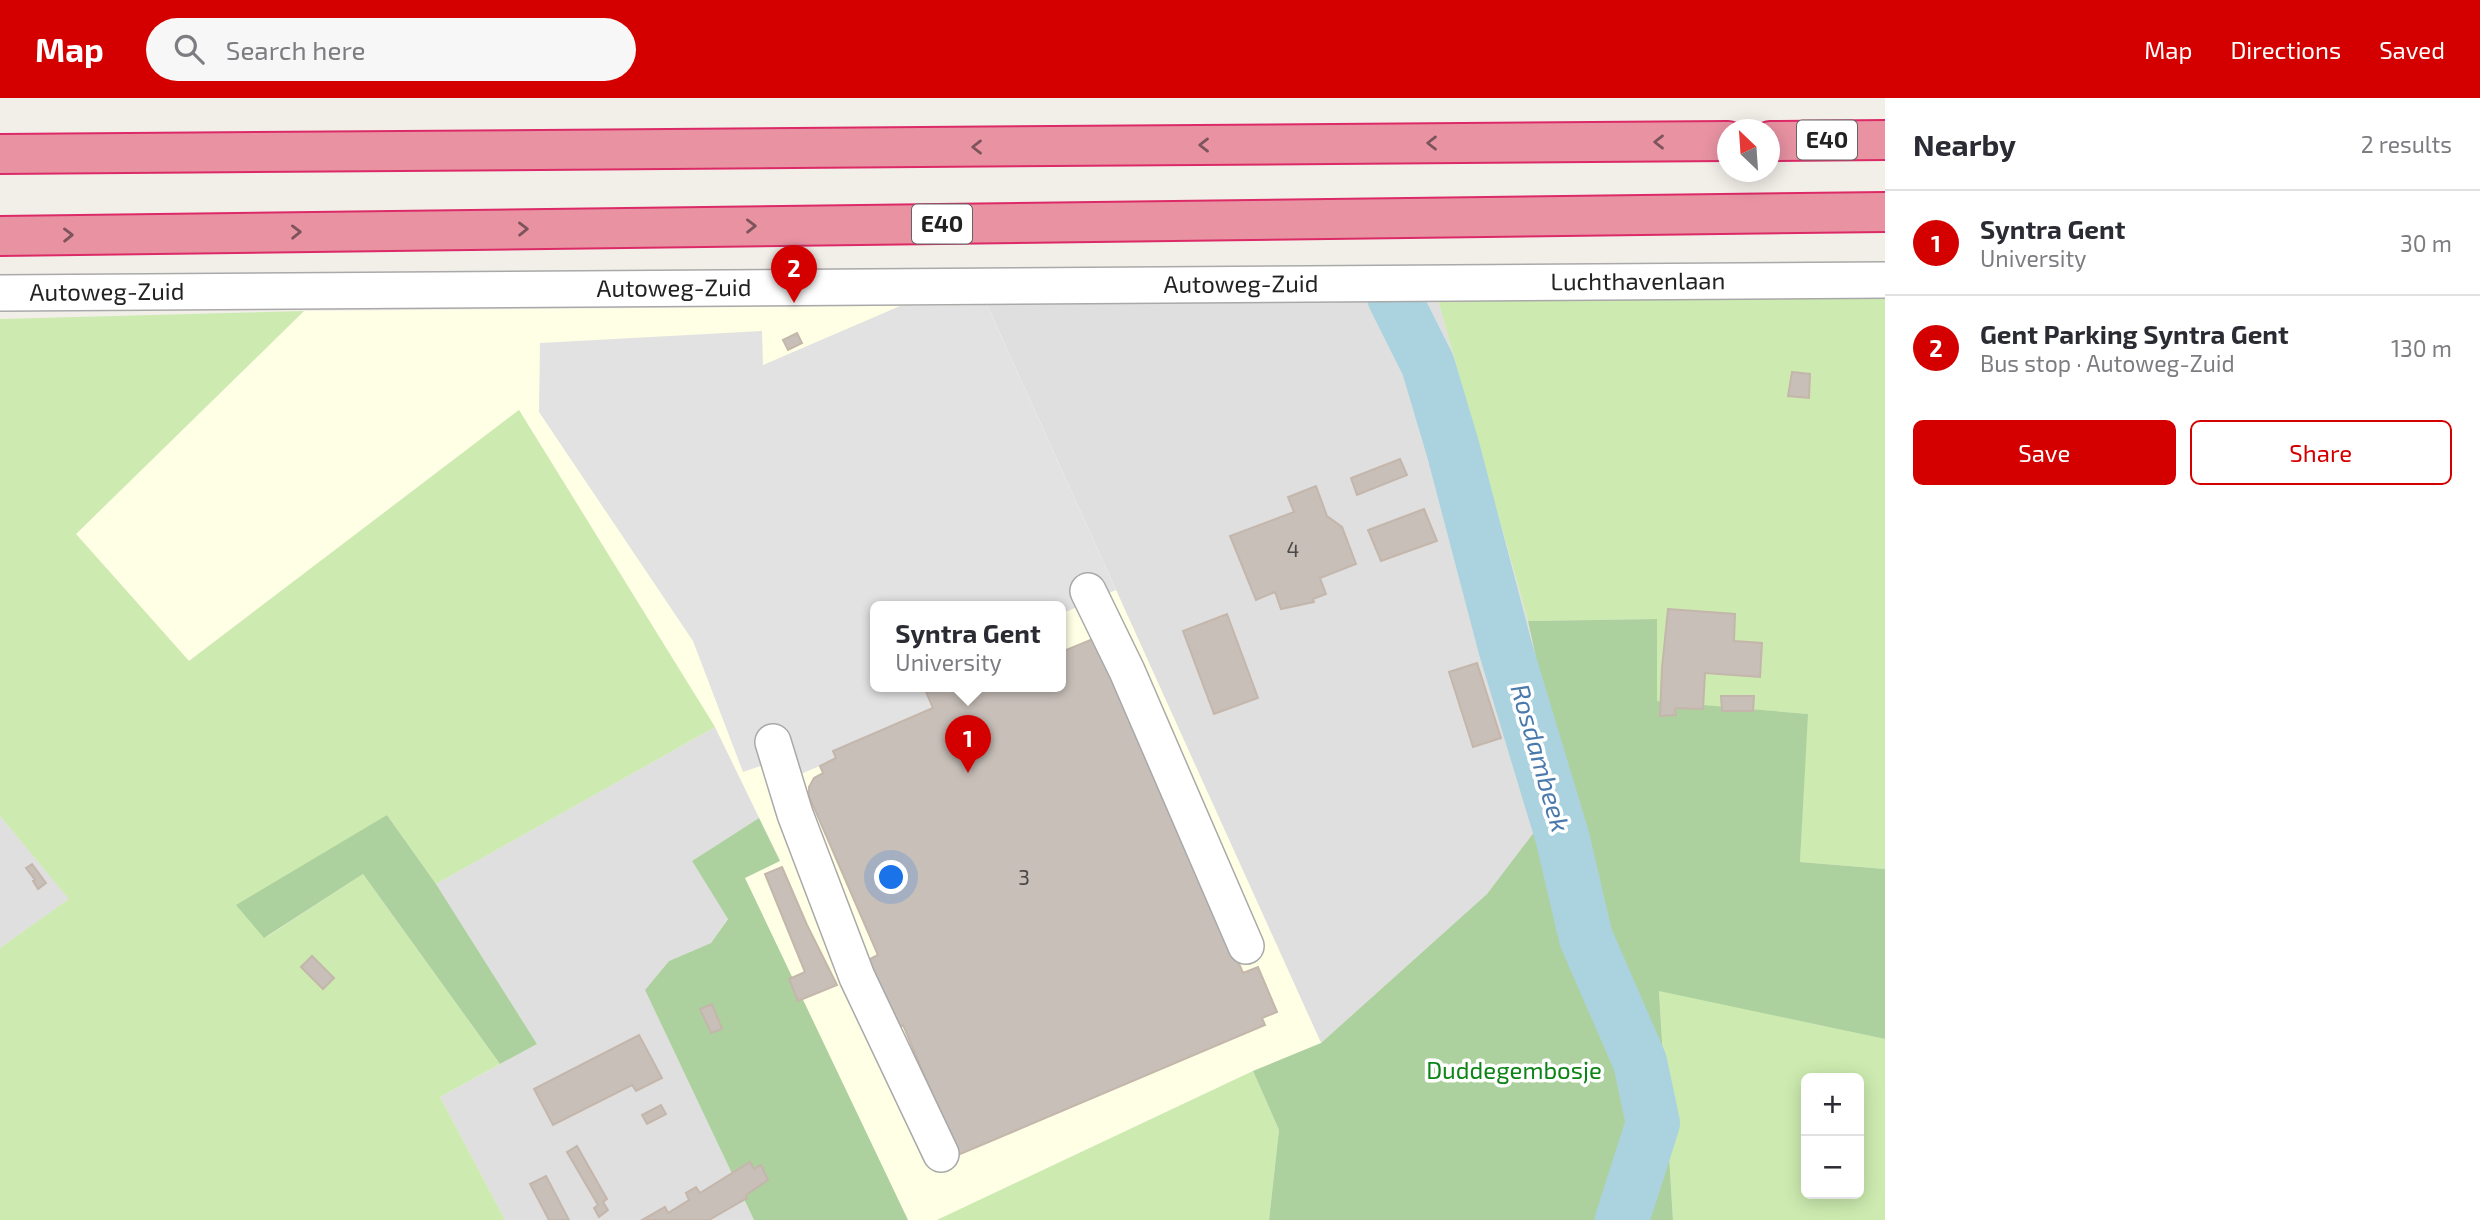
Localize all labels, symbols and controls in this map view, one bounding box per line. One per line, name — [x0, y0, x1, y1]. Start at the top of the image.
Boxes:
search box — [146, 18, 636, 81]
text: Map — [35, 29, 104, 69]
icon: search — [170, 30, 208, 68]
text: Search here — [226, 34, 365, 65]
text: Map — [2144, 35, 2192, 64]
text: Directions — [2230, 35, 2341, 64]
text: Saved — [2379, 35, 2445, 64]
north arrow — [1717, 119, 1780, 182]
road number: E40 — [1797, 120, 1857, 159]
text: Nearby — [1913, 126, 2016, 162]
text: 2 results — [2361, 130, 2452, 158]
one-way arrow — [1654, 134, 1665, 149]
one-way arrow — [1426, 135, 1437, 151]
one-way arrow — [1199, 137, 1209, 153]
one-way arrow — [971, 139, 982, 155]
road number: E40 — [912, 204, 972, 244]
text: Syntra Gent — [1980, 213, 2125, 244]
one-way arrow — [746, 218, 756, 234]
one-way arrow — [518, 221, 529, 237]
one-way arrow — [291, 224, 301, 240]
one-way arrow — [63, 227, 74, 243]
text: 1 — [1931, 229, 1941, 257]
text: 30 m — [2400, 229, 2452, 257]
text: University — [1980, 244, 2086, 272]
pin: 2 — [771, 245, 817, 303]
street label: Luchthavenlaan — [1550, 265, 1726, 295]
street label: Autoweg-Zuid — [1163, 268, 1319, 298]
street label: Autoweg-Zuid — [596, 272, 752, 302]
street label: Autoweg-Zuid — [29, 276, 185, 306]
text: Gent Parking Syntra Gent — [1980, 318, 2289, 349]
text: 2 — [1929, 334, 1943, 362]
text: 130 m — [2391, 334, 2452, 362]
text: Bus stop · Autoweg-Zuid — [1980, 349, 2235, 377]
button: Save — [1913, 420, 2176, 485]
button: Share — [2190, 420, 2452, 485]
house number: 4 — [1287, 536, 1299, 561]
popup — [870, 601, 1066, 692]
text: Syntra Gent — [895, 617, 1041, 648]
text: University — [895, 648, 1002, 676]
water label: Rosdambeek — [1506, 680, 1577, 835]
pin: 1 — [945, 715, 991, 773]
your location — [874, 860, 908, 894]
house number: 3 — [1018, 864, 1030, 889]
park label: Duddegembosje — [1426, 1055, 1602, 1084]
map controls — [1801, 1073, 1864, 1199]
button: + — [1801, 1073, 1864, 1136]
button: − — [1801, 1136, 1864, 1199]

